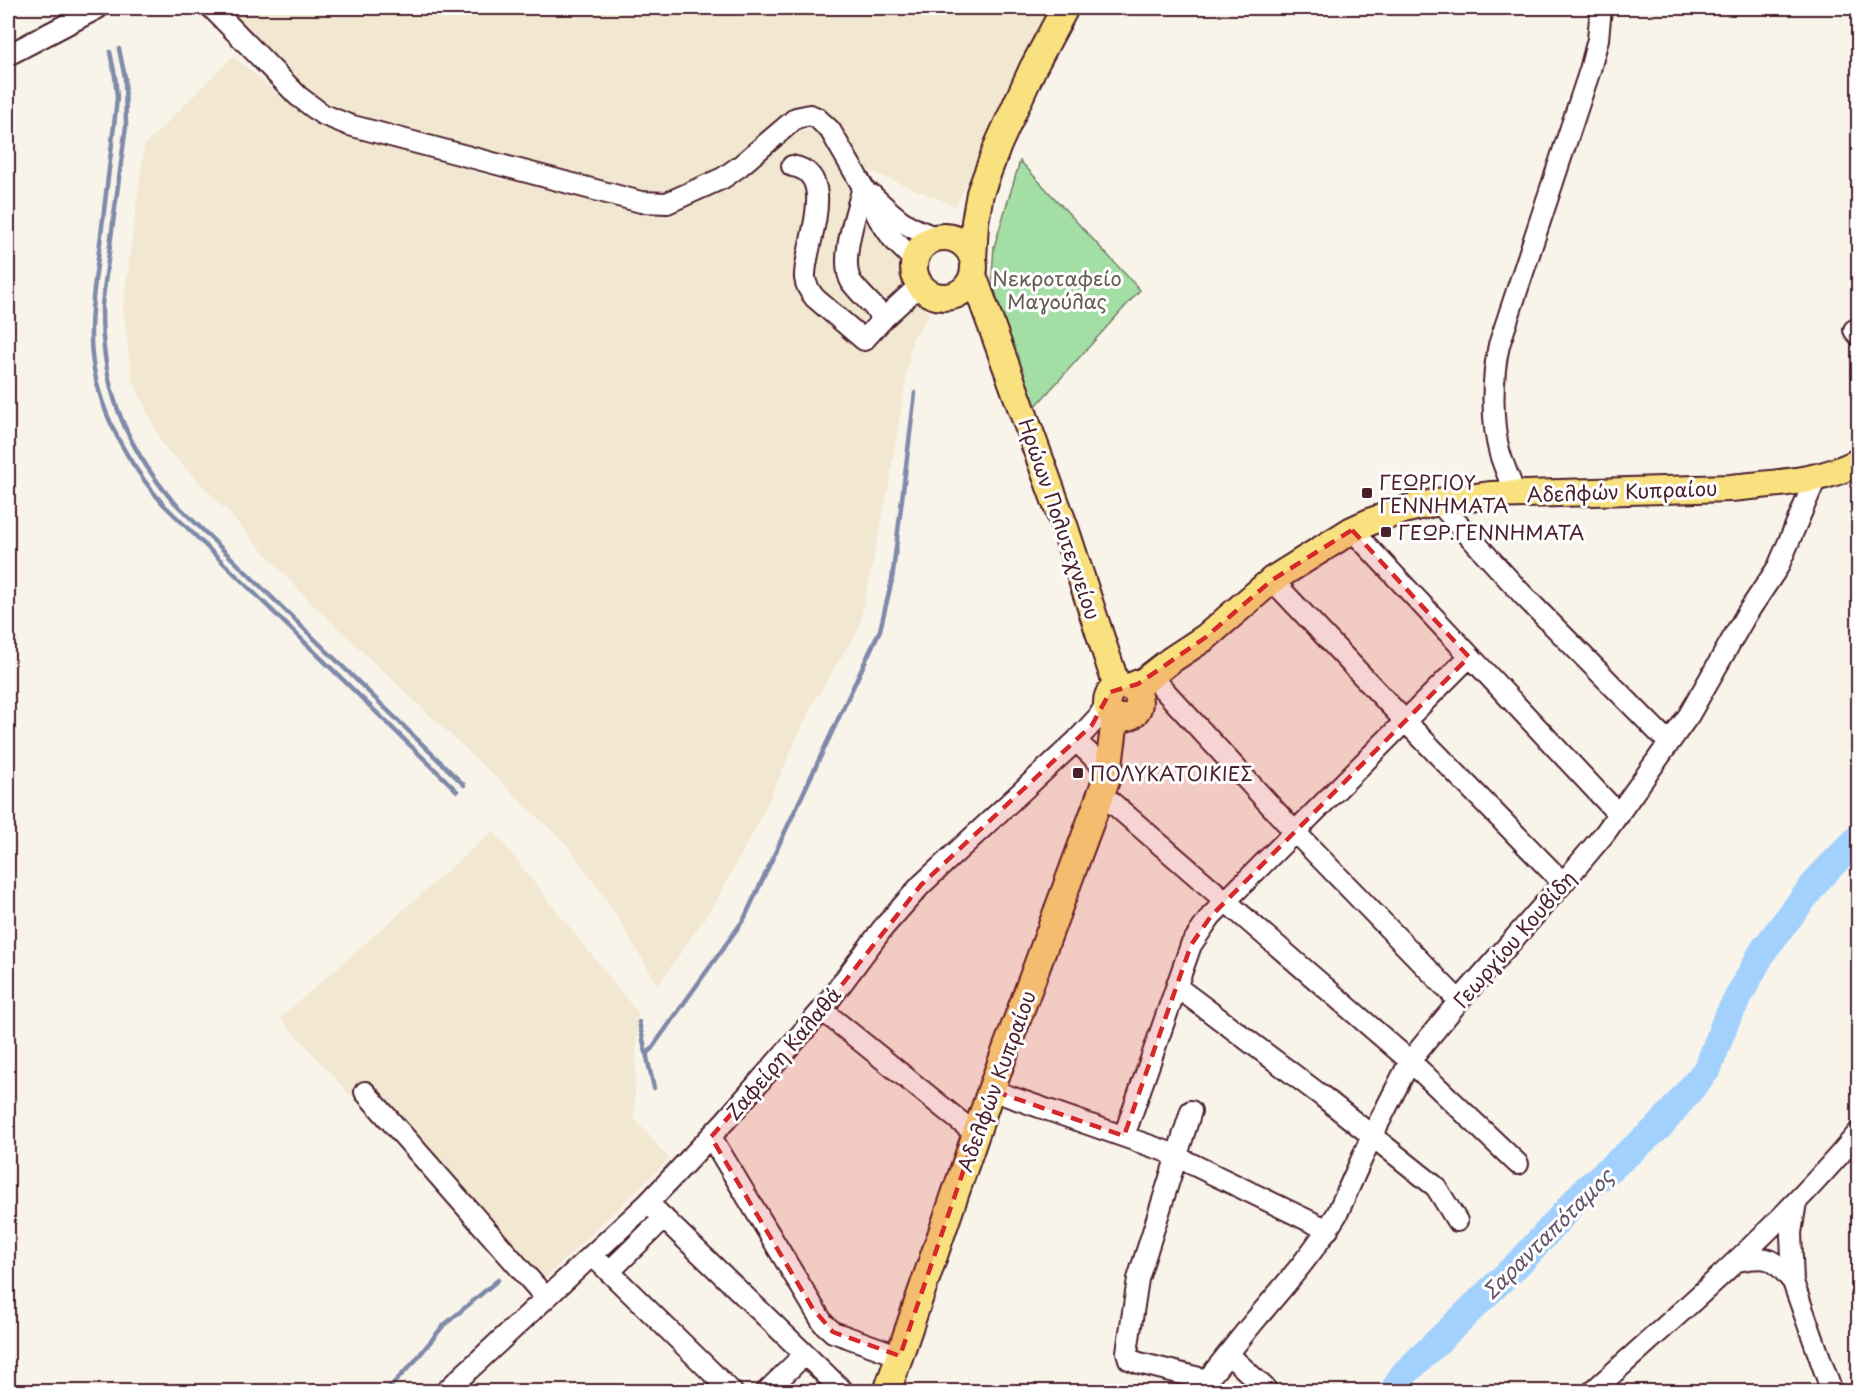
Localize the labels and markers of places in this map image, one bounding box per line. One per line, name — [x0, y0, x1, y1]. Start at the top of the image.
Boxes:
place label: ΓΕΩΡΓΙΟΥ ΓΕΝΝΗΜΑΤΑ — [1379, 467, 1509, 520]
marker: ΓΕΩΡΓΙΟΥ ΓΕΝΝΗΜΑΤΑ — [1360, 486, 1374, 500]
place label: ΓΕΩΡ.ΓΕΝΝΗΜΑΤΑ — [1398, 517, 1584, 547]
marker: ΓΕΩΡ.ΓΕΝΝΗΜΑΤΑ — [1379, 525, 1393, 539]
place label: ΠΟΛΥΚΑΤΟΙΚΙΕΣ — [1090, 758, 1253, 788]
marker: ΠΟΛΥΚΑΤΟΙΚΙΕΣ — [1071, 766, 1085, 780]

